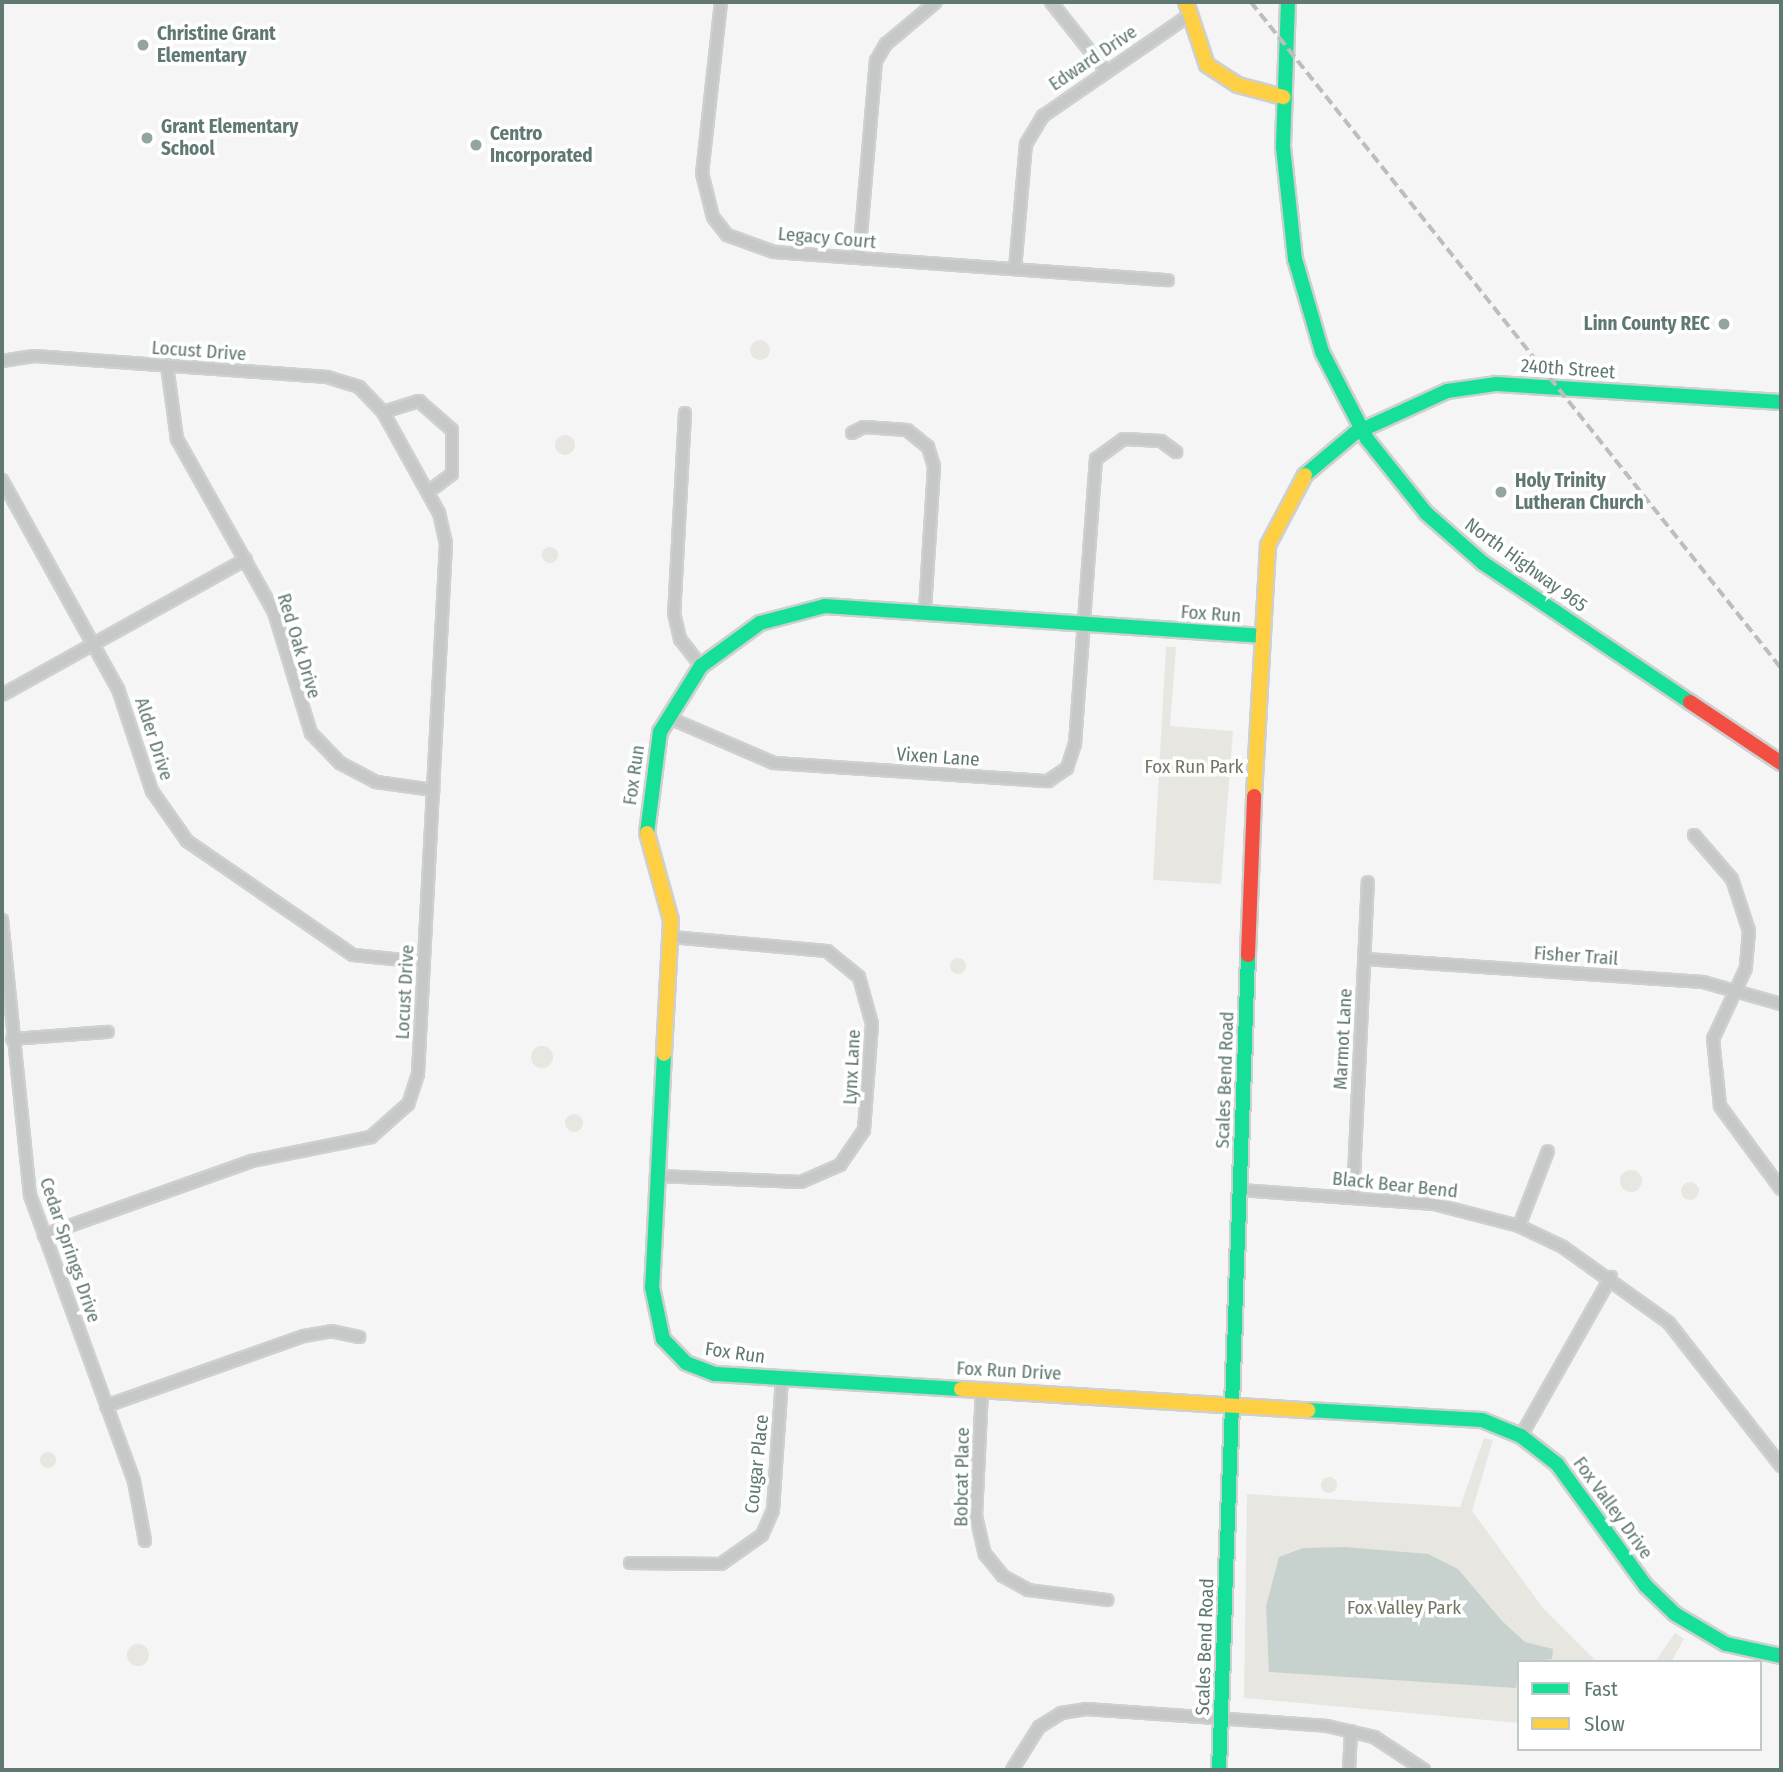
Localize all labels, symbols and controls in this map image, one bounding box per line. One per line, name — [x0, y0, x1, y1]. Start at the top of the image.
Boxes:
street label: Edward Drive — [1045, 20, 1141, 96]
place label: Christine Grant Elementary — [157, 23, 276, 67]
marker: Christine Grant Elementary — [135, 37, 151, 53]
place label: Grant Elementary School — [161, 116, 298, 160]
place label: Centro Incorporated — [490, 123, 593, 167]
marker: Grant Elementary School — [139, 130, 155, 146]
marker: Centro Incorporated — [468, 137, 484, 153]
street label: Legacy Court — [777, 222, 877, 254]
place label: Linn County REC — [1584, 313, 1710, 335]
marker: Linn County REC — [1716, 316, 1732, 332]
street label: Locust Drive — [151, 336, 247, 366]
street label: 240th Street — [1520, 354, 1616, 384]
place label: Holy Trinity Lutheran Church — [1515, 470, 1644, 514]
marker: Holy Trinity Lutheran Church — [1493, 484, 1509, 500]
street label: North Highway 965 — [1460, 513, 1592, 617]
street label: Red Oak Drive — [272, 591, 326, 701]
street label: Fox Run — [1180, 601, 1242, 627]
street label: Alder Drive — [130, 695, 178, 783]
street label: Fox Run — [618, 743, 650, 807]
street label: Vixen Lane — [896, 743, 980, 771]
park label: Fox Run Park — [1145, 756, 1243, 778]
street label: Fisher Trail — [1533, 942, 1619, 970]
street label: Locust Drive — [391, 944, 419, 1040]
street label: Marmot Lane — [1329, 988, 1357, 1090]
street label: Scales Bend Road — [1211, 1011, 1239, 1149]
street label: Lynx Lane — [839, 1029, 865, 1105]
street label: Black Bear Bend — [1331, 1167, 1459, 1203]
street label: Cedar Springs Drive — [35, 1175, 105, 1325]
street label: Fox Run — [703, 1337, 767, 1369]
street label: Fox Run Drive — [956, 1357, 1062, 1385]
street label: Cougar Place — [740, 1413, 774, 1515]
street label: Bobcat Place — [950, 1427, 974, 1527]
street label: Fox Valley Drive — [1568, 1452, 1658, 1564]
street label: Scales Bend Road — [1191, 1578, 1219, 1716]
park label: Fox Valley Park — [1347, 1597, 1461, 1619]
legend — [1517, 1660, 1762, 1751]
text: Fast — [1584, 1676, 1618, 1702]
text: Slow — [1584, 1711, 1625, 1737]

